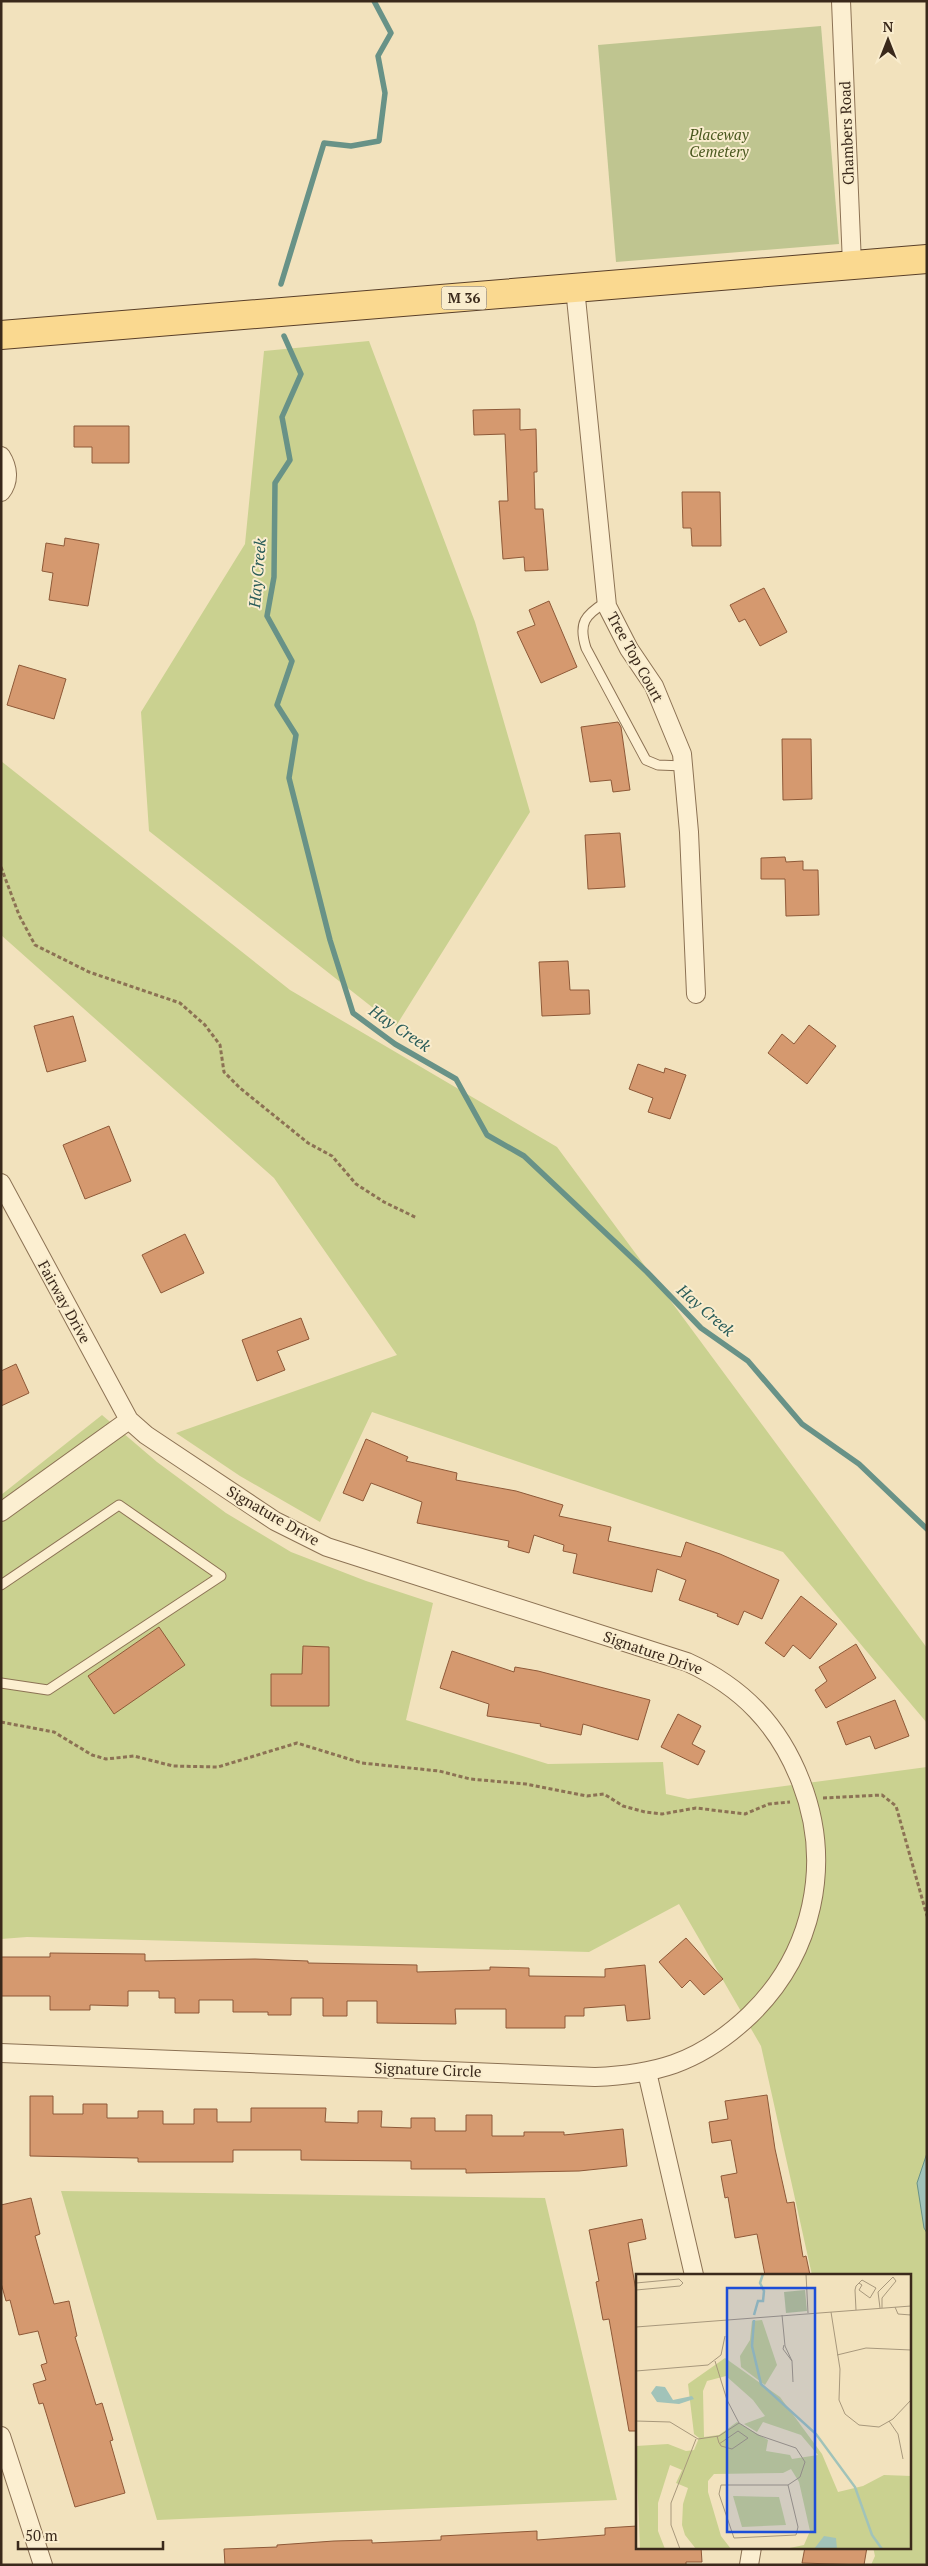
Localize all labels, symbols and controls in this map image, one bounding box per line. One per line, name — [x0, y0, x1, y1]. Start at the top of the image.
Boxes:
north arrow — [863, 15, 913, 65]
text: N — [883, 17, 894, 36]
street label: Chambers Road — [834, 81, 858, 185]
park label: Placeway Cemetery — [688, 124, 750, 161]
road number: M 36 — [442, 286, 486, 310]
water label: Hay Creek — [243, 537, 271, 610]
street label: Tree Top Court — [603, 608, 669, 705]
water label: Hay Creek — [364, 999, 435, 1057]
street label: Fairway Drive — [34, 1257, 96, 1346]
water label: Hay Creek — [672, 1278, 740, 1341]
street label: Signature Drive — [224, 1481, 323, 1550]
street label: Signature Drive — [601, 1626, 706, 1678]
street label: Signature Circle — [374, 2057, 482, 2081]
inset map — [636, 2274, 910, 2548]
scale bar — [18, 2518, 162, 2550]
text: 50 m — [25, 2525, 58, 2545]

